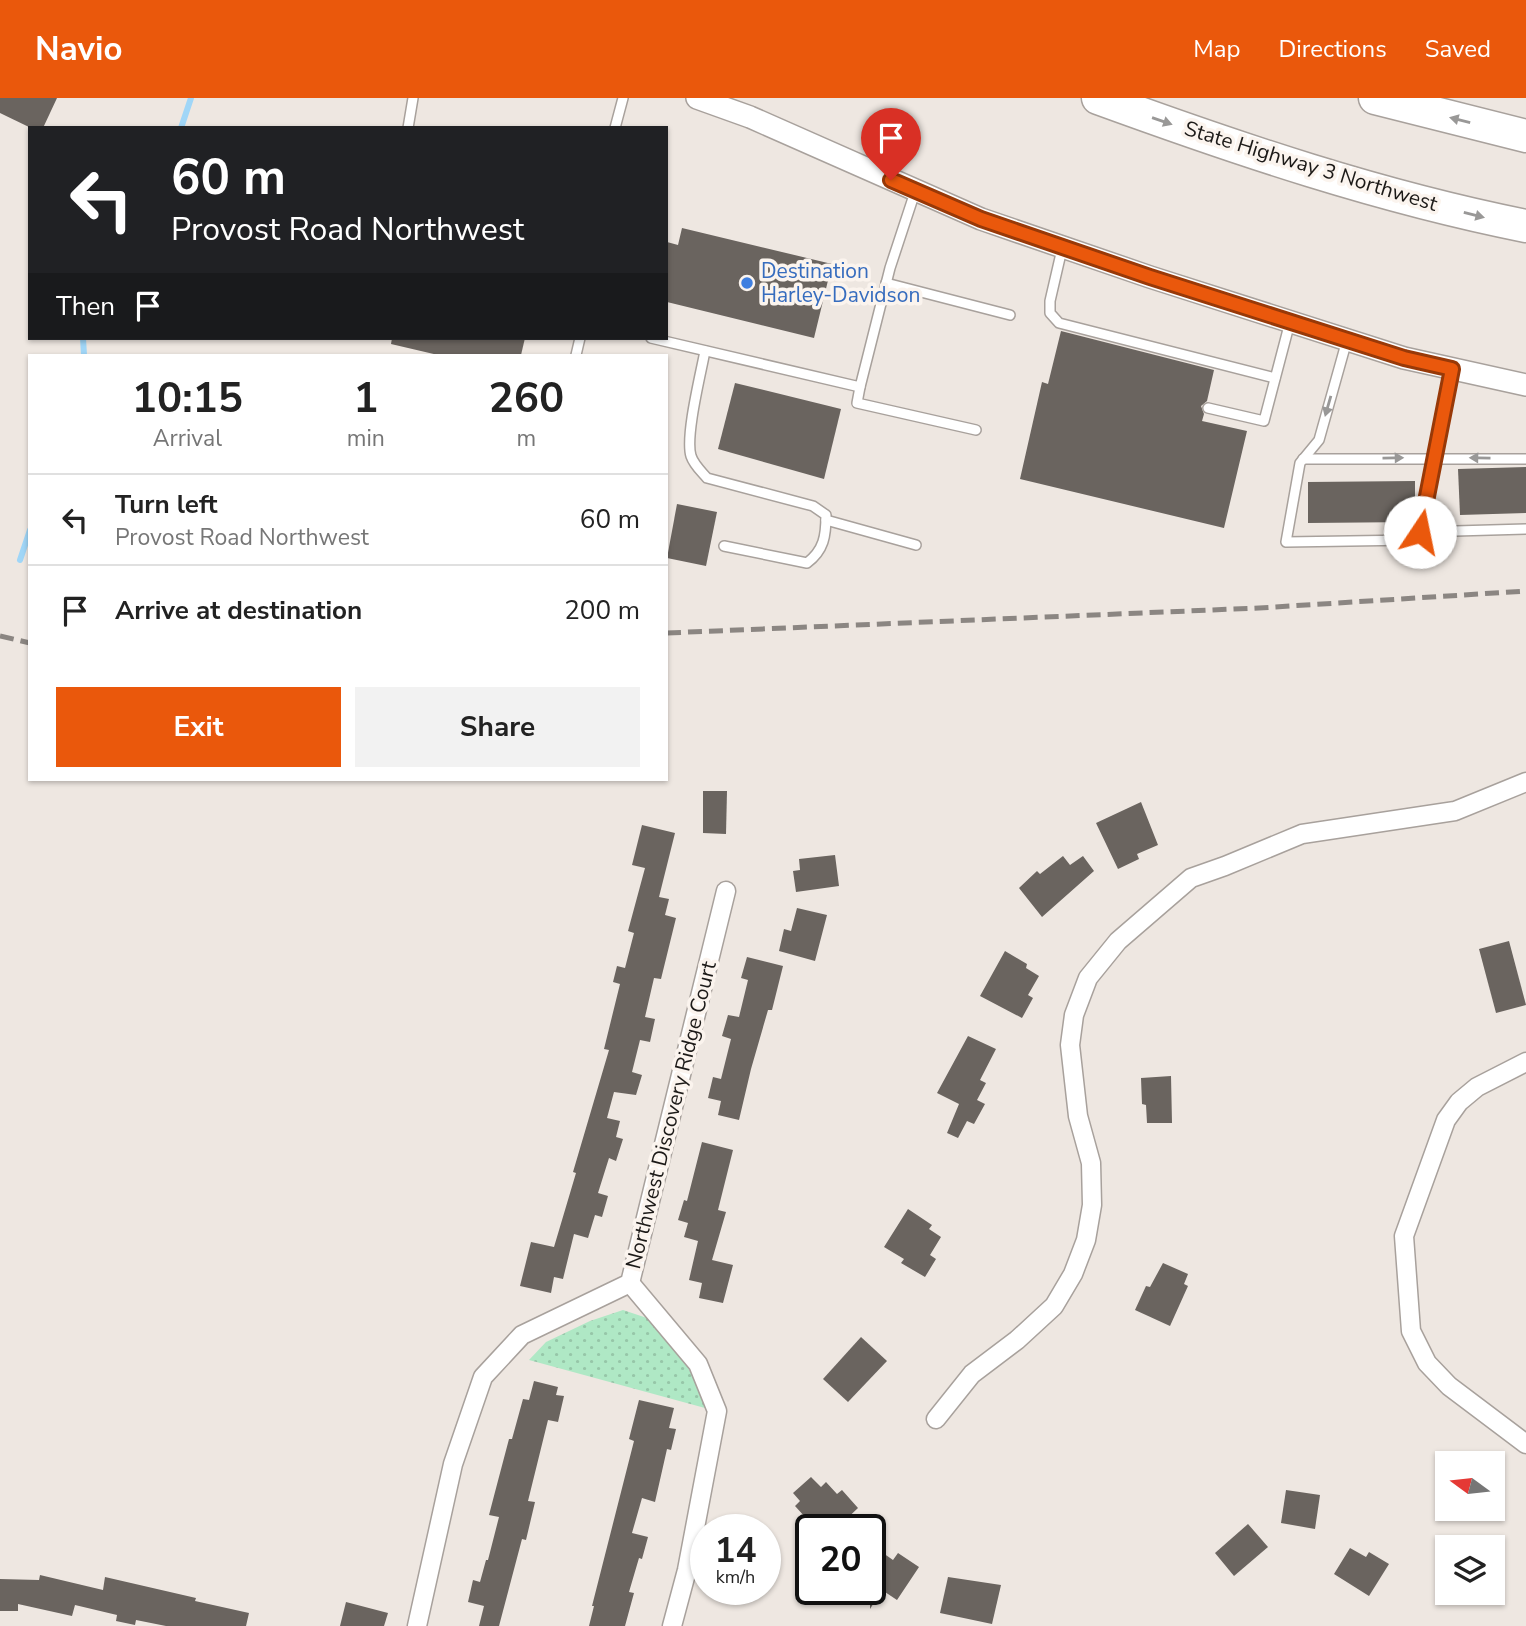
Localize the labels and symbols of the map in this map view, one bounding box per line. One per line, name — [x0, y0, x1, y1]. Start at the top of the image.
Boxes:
pin — [861, 108, 921, 180]
street label: State Highway 3 Northwest — [1181, 114, 1442, 218]
one-way arrow — [1448, 115, 1470, 126]
one-way arrow — [1152, 116, 1173, 127]
one-way arrow — [1463, 210, 1485, 221]
place label: Destination Harley-Davidson — [761, 257, 920, 309]
marker: Destination Harley-Davidson — [739, 275, 755, 291]
one-way arrow — [1323, 396, 1333, 417]
one-way arrow — [1382, 452, 1404, 464]
one-way arrow — [1469, 452, 1491, 464]
position arrow — [1383, 495, 1457, 569]
street label: Northwest Discovery Ridge Court — [619, 958, 723, 1272]
north arrow — [1435, 1451, 1505, 1521]
speed limit sign: 20 — [795, 1514, 886, 1605]

